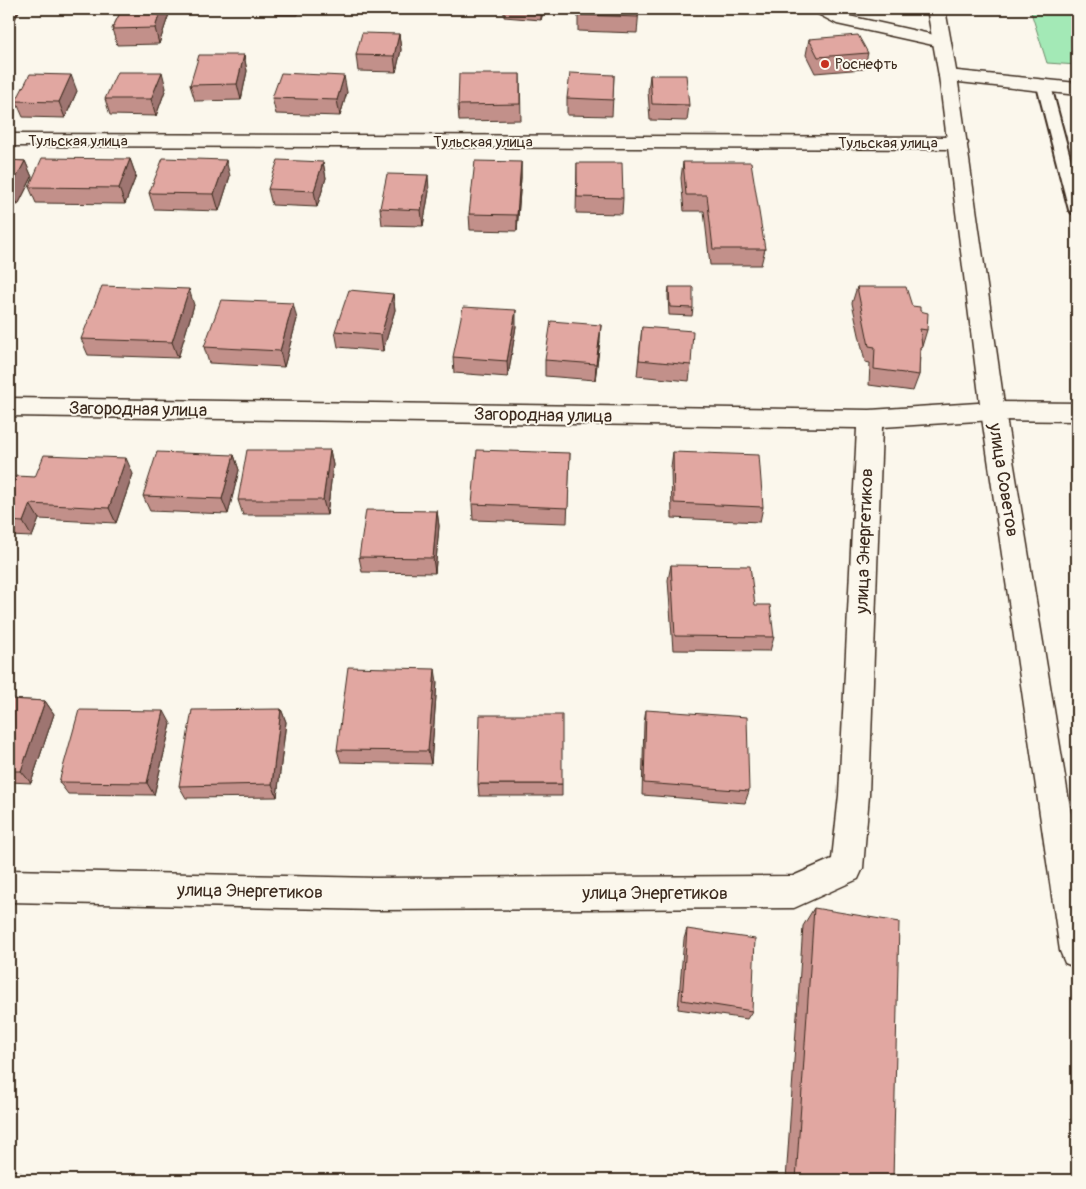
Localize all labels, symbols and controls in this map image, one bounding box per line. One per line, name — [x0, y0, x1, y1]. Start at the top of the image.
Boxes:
place label: Роснефть — [835, 55, 898, 74]
marker: Роснефть — [819, 58, 831, 70]
street label: Тульская улица — [28, 132, 128, 151]
street label: Тульская улица — [433, 133, 533, 152]
street label: Тульская улица — [838, 134, 938, 153]
street label: Загородная улица — [69, 397, 207, 422]
street label: Загородная улица — [474, 403, 612, 428]
street label: улица Советов — [983, 421, 1024, 539]
street label: улица Энергетиков — [850, 468, 879, 615]
street label: улица Энергетиков — [176, 879, 323, 904]
street label: улица Энергетиков — [581, 882, 728, 905]

